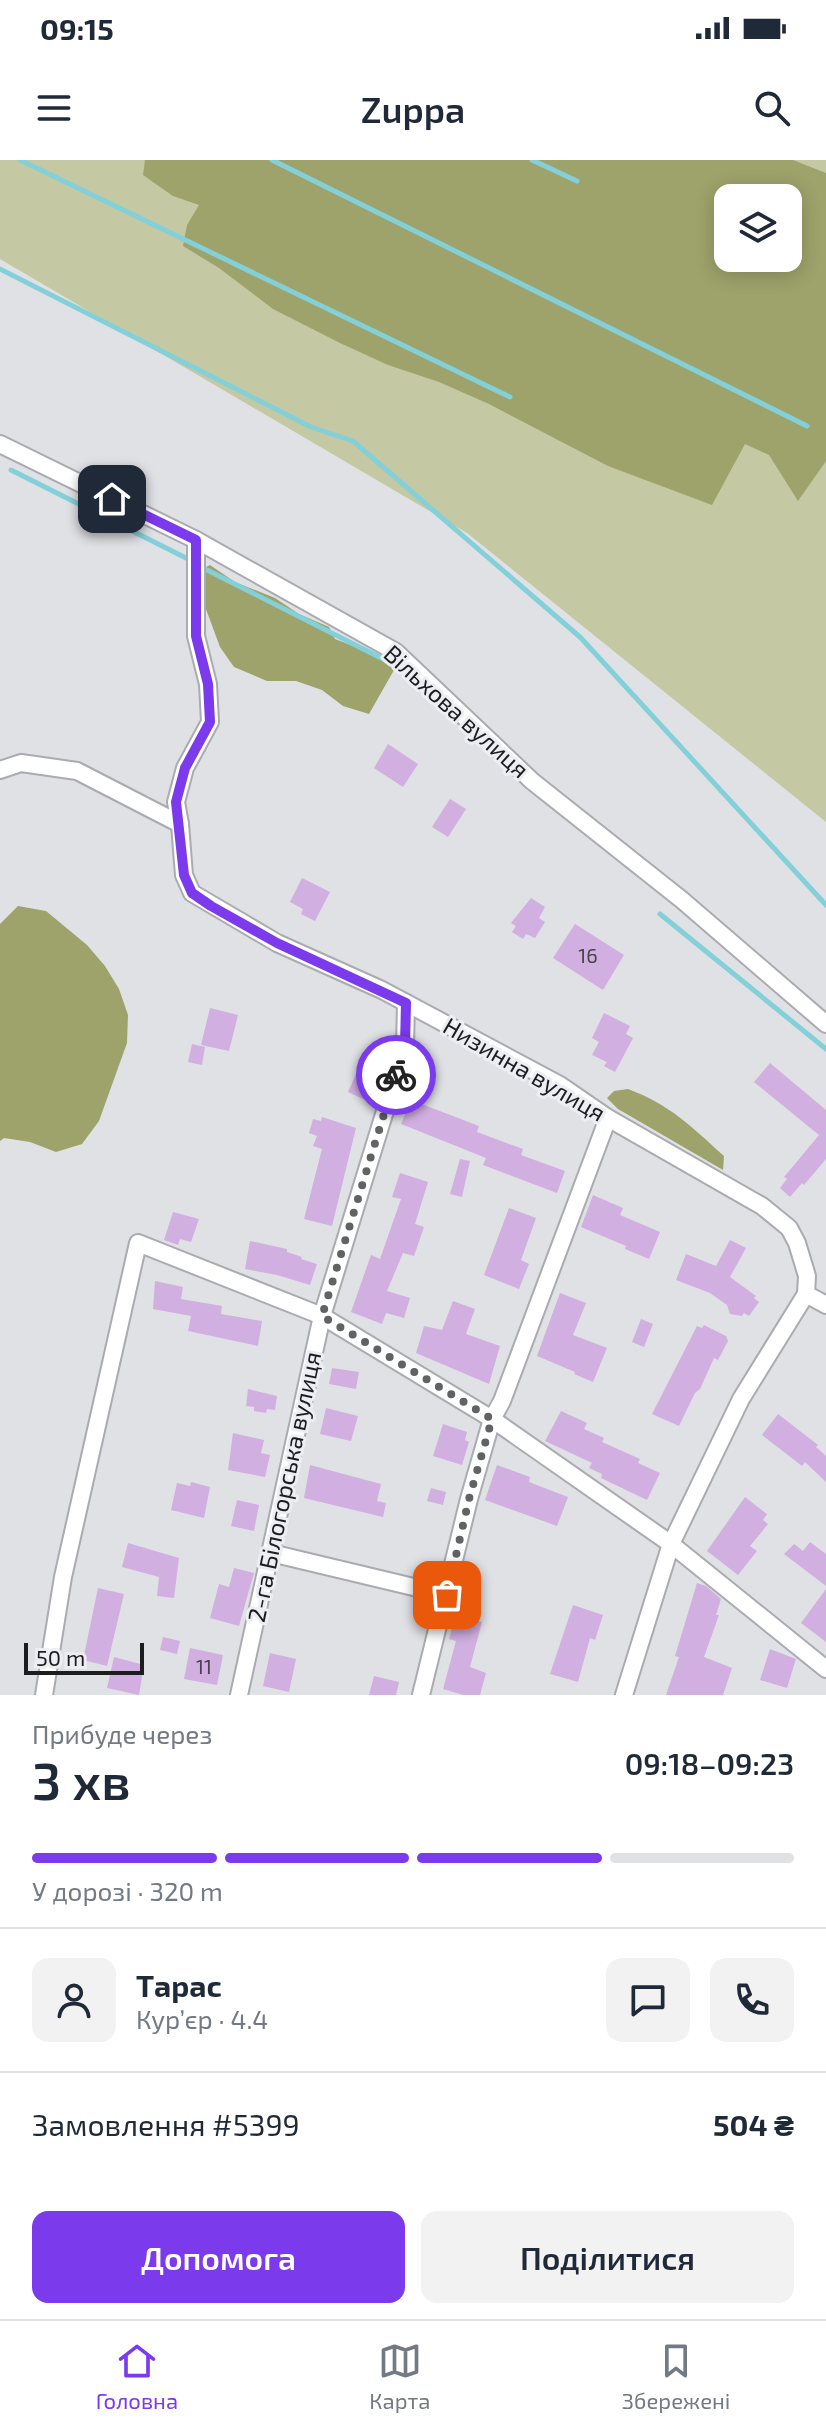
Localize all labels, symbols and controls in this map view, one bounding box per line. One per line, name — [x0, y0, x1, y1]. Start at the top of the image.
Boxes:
text: 09:15 — [40, 10, 114, 46]
icon: menu — [32, 86, 76, 130]
icon: search — [750, 86, 794, 130]
text: Zuppa — [361, 87, 465, 130]
map controls — [714, 184, 802, 272]
button: layers — [714, 184, 802, 272]
pin — [78, 465, 146, 533]
icon: home — [90, 477, 134, 521]
street label: Вільхова вулиця — [378, 638, 535, 784]
house number: 16 — [578, 943, 598, 967]
street label: Низинна вулиця — [438, 1010, 611, 1128]
courier — [356, 1035, 436, 1115]
icon: bike — [374, 1053, 418, 1097]
street label: 2-га Білогорська вулиця — [241, 1349, 327, 1625]
pin — [413, 1561, 481, 1629]
icon: bag — [425, 1573, 469, 1617]
scale bar — [24, 1639, 144, 1675]
text: 50 m — [36, 1644, 85, 1670]
house number: 11 — [196, 1654, 212, 1678]
text: Прибуде через — [32, 1718, 212, 1749]
text: 09:18–09:23 — [625, 1745, 794, 1781]
text: 3 хв — [32, 1748, 131, 1810]
text: У дорозі · 320 m — [32, 1875, 223, 1906]
button: person — [32, 1958, 116, 2042]
button: chat — [606, 1958, 690, 2042]
button: phone — [710, 1958, 794, 2042]
text: Тарас — [136, 1967, 222, 2003]
text: Кур’єр · 4.4 — [136, 2003, 268, 2034]
text: Замовлення #5399 — [32, 2106, 300, 2142]
text: 504 ₴ — [713, 2106, 794, 2142]
button: Допомога — [32, 2211, 405, 2303]
button: Поділитися — [421, 2211, 794, 2303]
tab: Головна — [96, 2339, 178, 2413]
tab: Карта — [369, 2339, 430, 2413]
tab: Збережені — [622, 2339, 730, 2413]

